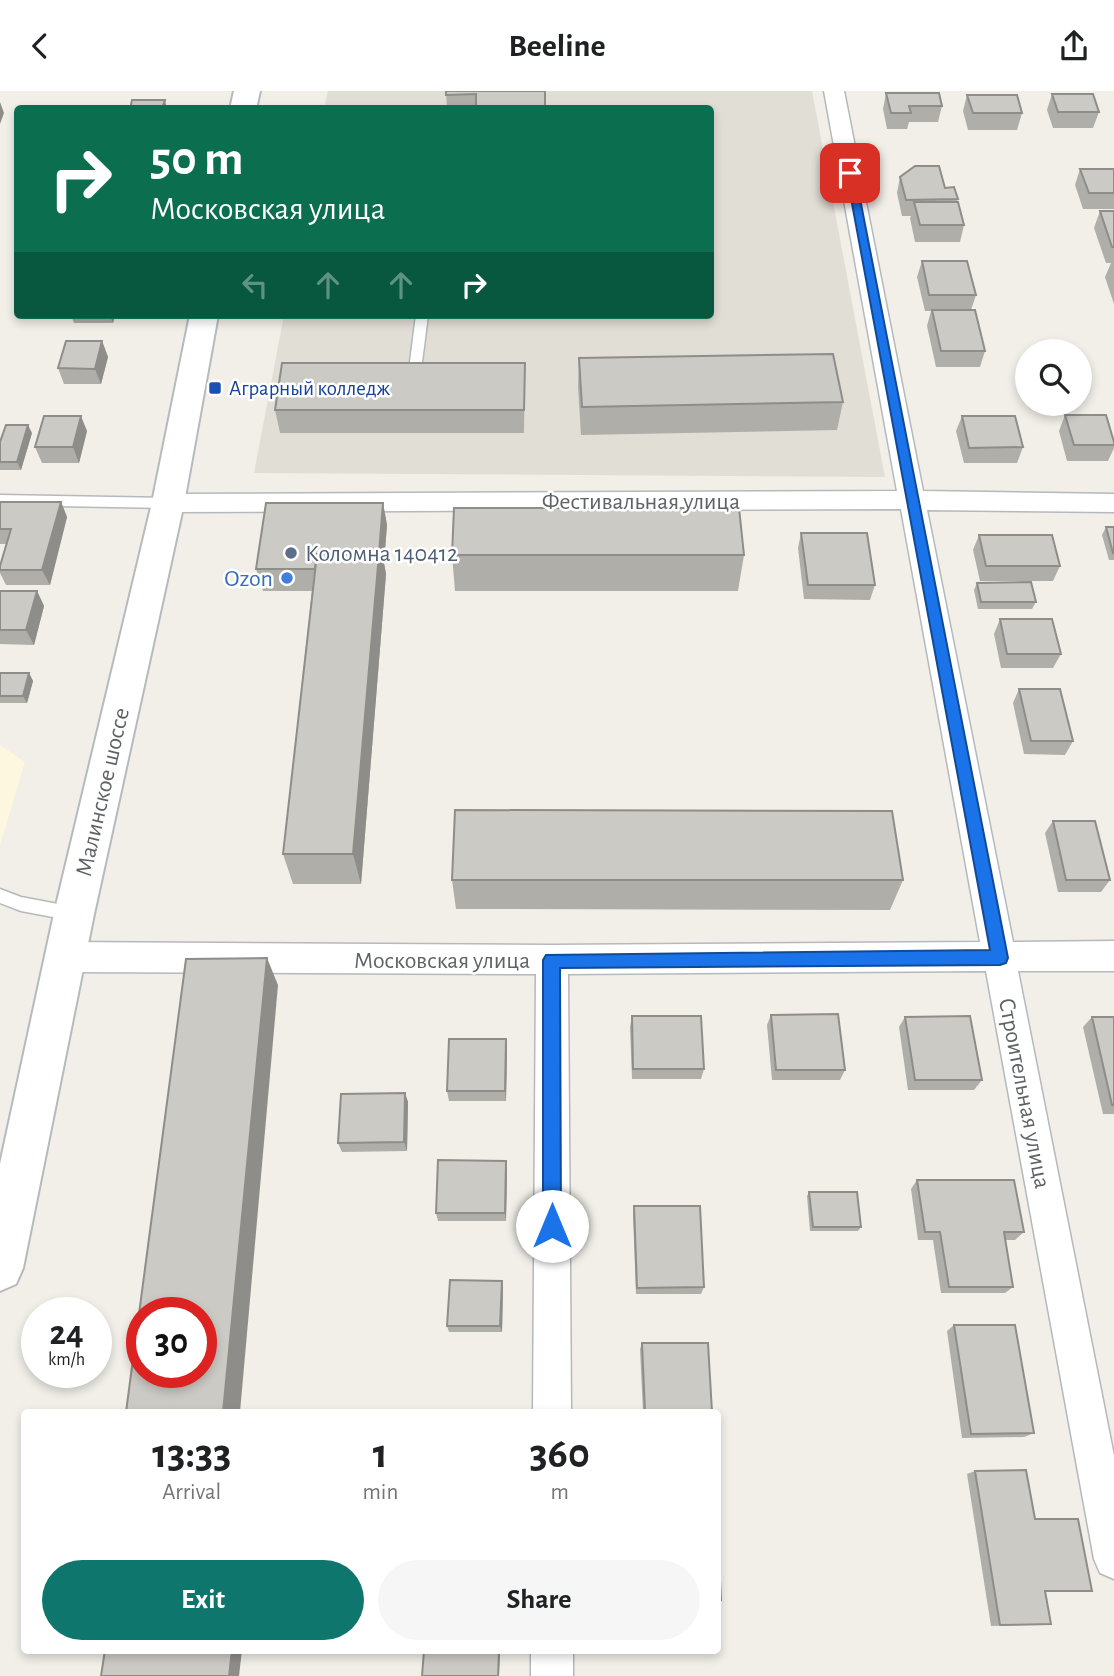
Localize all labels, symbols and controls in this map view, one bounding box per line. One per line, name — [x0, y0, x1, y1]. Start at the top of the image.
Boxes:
icon: back — [21, 27, 59, 65]
icon: share — [1055, 27, 1093, 65]
text: Beeline — [508, 30, 606, 62]
icon: right — [35, 133, 126, 224]
text: 50 m — [150, 135, 244, 184]
pin — [820, 143, 880, 203]
icon: arrive — [831, 154, 869, 192]
text: Московская улица — [150, 193, 385, 225]
icon: left — [236, 266, 274, 304]
icon: ahead — [309, 266, 347, 304]
icon: ahead — [382, 266, 420, 304]
icon: right — [455, 266, 493, 304]
map controls — [1015, 339, 1092, 416]
button: search — [1015, 339, 1092, 416]
place label: Аграрный колледж — [229, 378, 391, 399]
marker: Аграрный колледж — [207, 380, 223, 396]
street label: Фестивальная улица — [542, 490, 740, 514]
place label: Коломна 140412 — [305, 542, 458, 566]
marker: Коломна 140412 — [283, 545, 299, 561]
place label: Ozon — [224, 567, 273, 591]
marker: Ozon — [279, 570, 295, 586]
street label: Малинское шоссе — [72, 706, 134, 879]
street label: Московская улица — [354, 949, 530, 973]
street label: Строительная улица — [994, 996, 1054, 1191]
position arrow — [515, 1189, 589, 1263]
speed limit sign: 30 — [126, 1297, 217, 1388]
text: 24 — [49, 1316, 84, 1351]
text: km/h — [48, 1351, 85, 1369]
text: 13:33 — [152, 1433, 231, 1475]
text: 1 — [373, 1433, 388, 1475]
text: 360 — [530, 1433, 590, 1475]
text: Arrival — [162, 1481, 221, 1504]
text: min — [362, 1481, 398, 1504]
text: m — [550, 1481, 569, 1504]
button: Exit — [42, 1560, 364, 1640]
button: Share — [378, 1560, 700, 1640]

